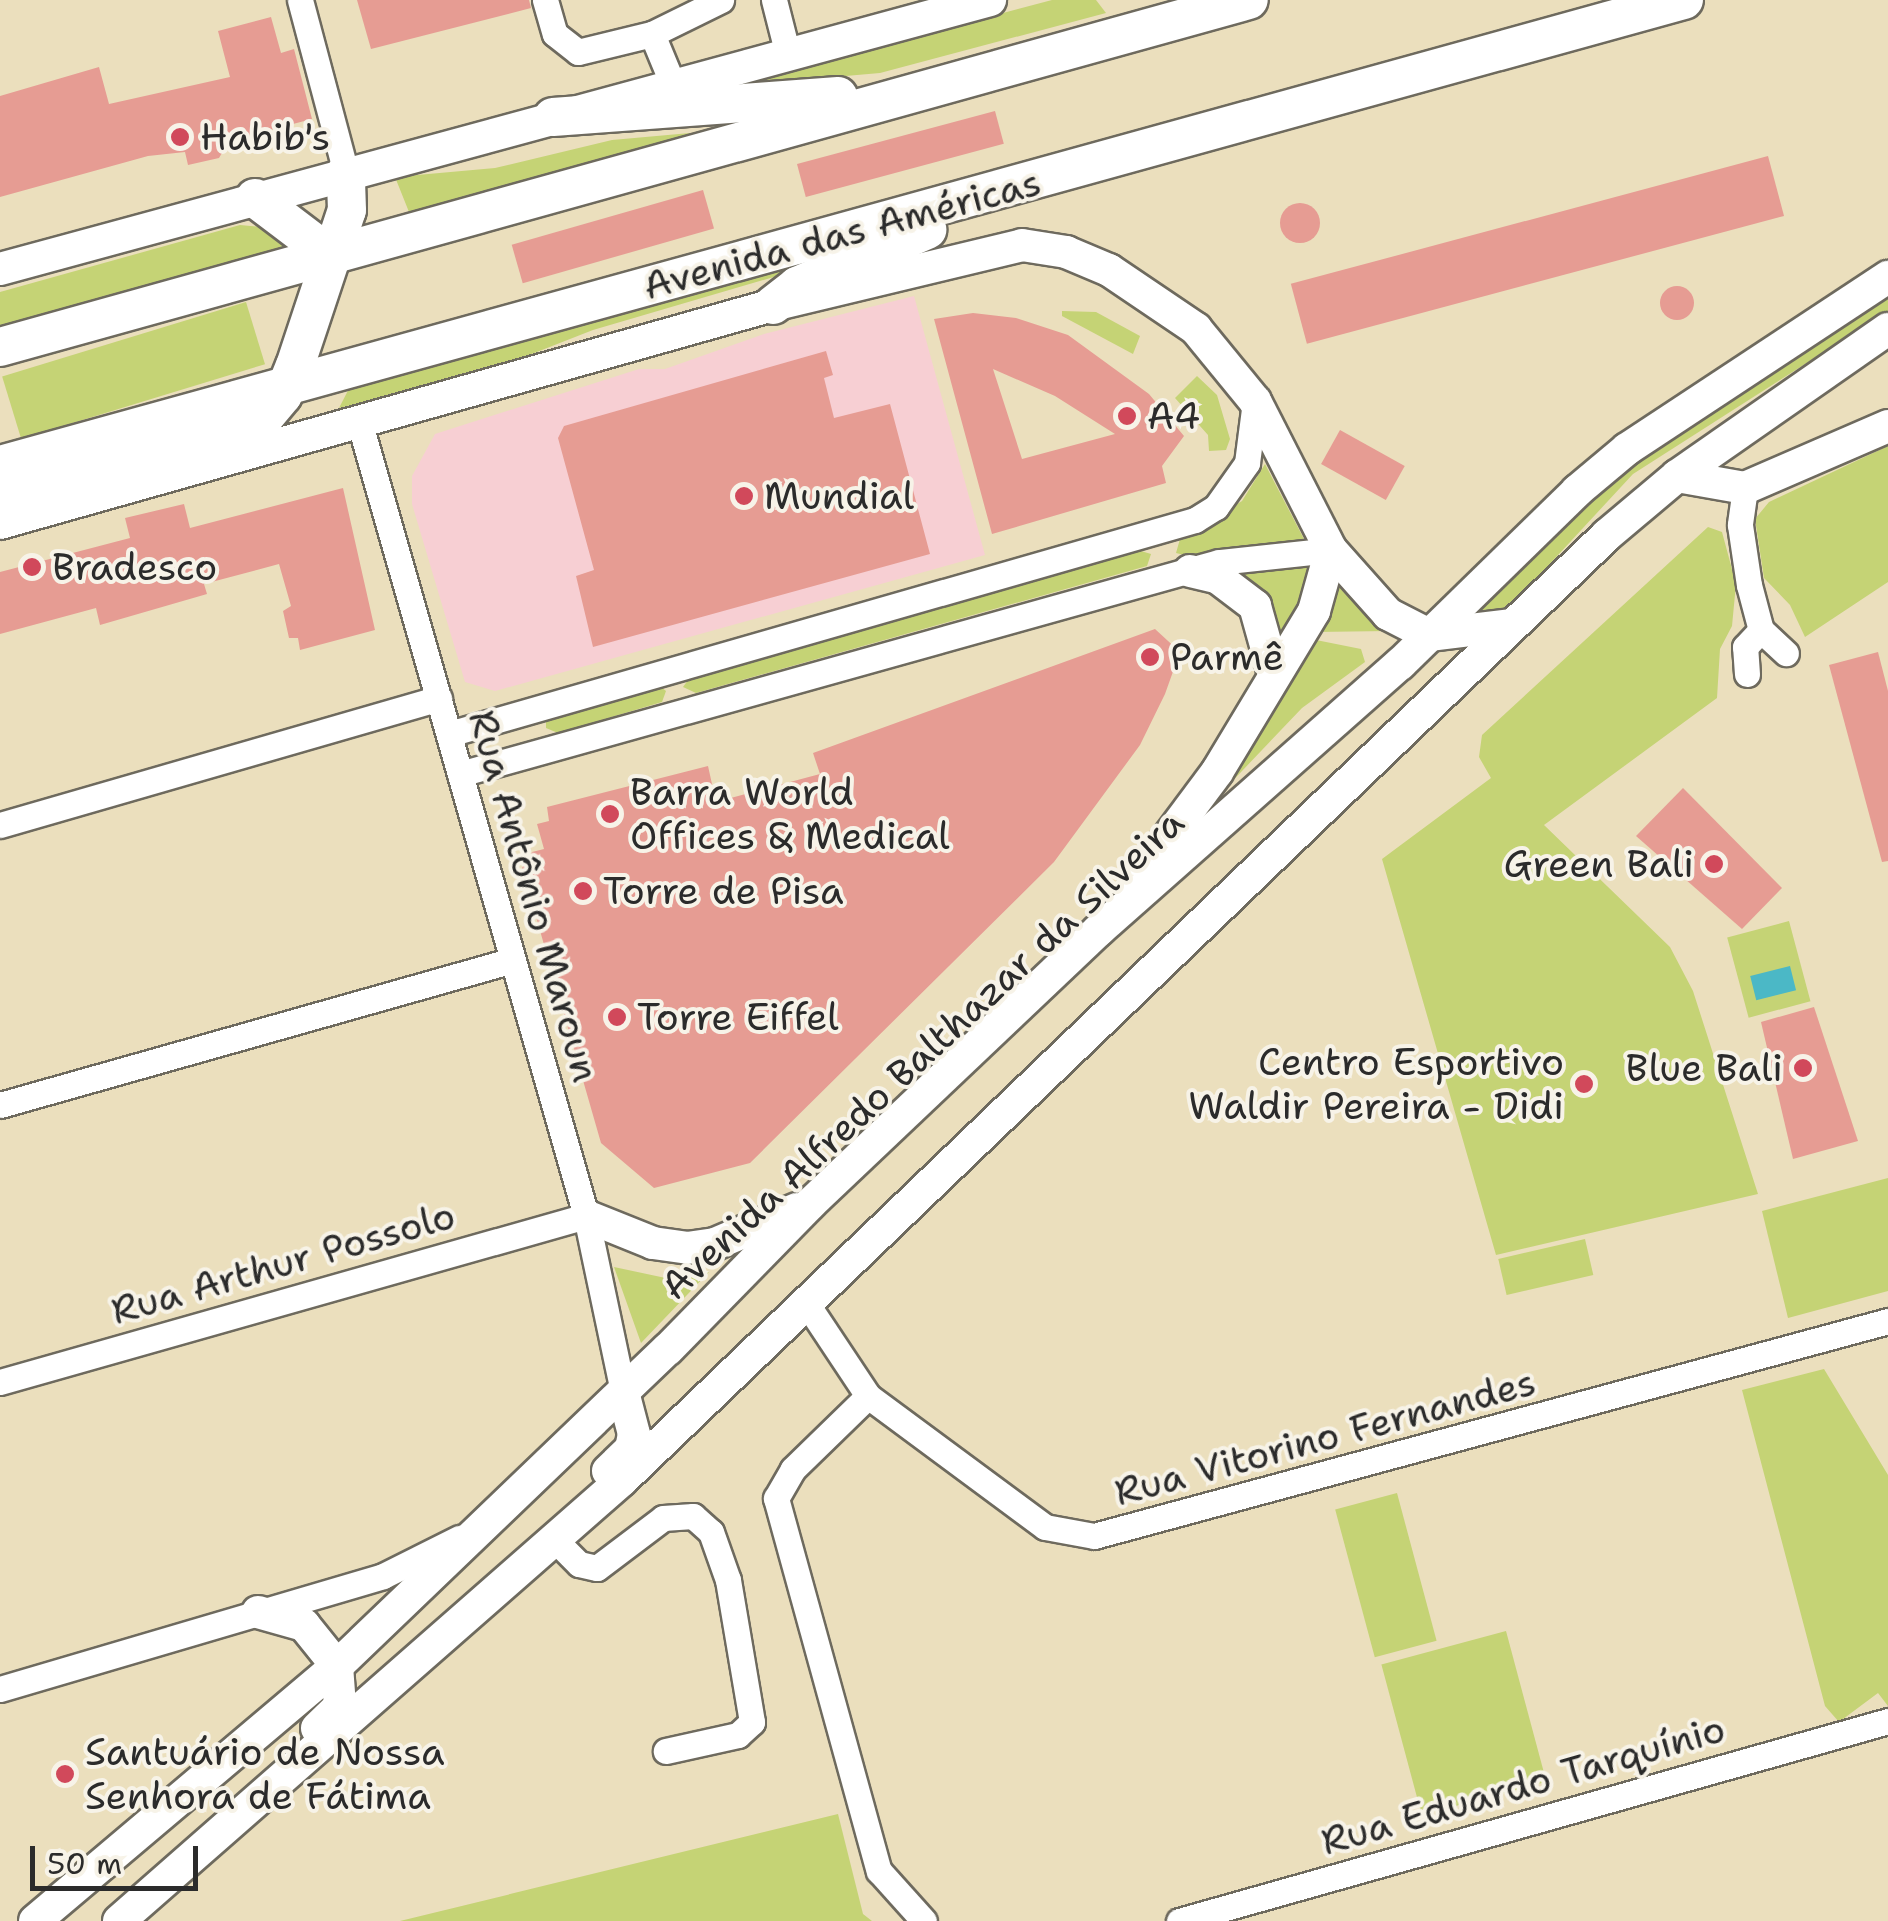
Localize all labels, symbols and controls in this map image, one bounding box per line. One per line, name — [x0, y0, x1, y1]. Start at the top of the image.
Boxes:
place label: Habib's — [200, 114, 330, 160]
marker: Habib's — [169, 126, 191, 148]
street label: Avenida das Américas — [638, 159, 1046, 309]
place label: A4 — [1147, 393, 1200, 439]
marker: A4 — [1116, 405, 1138, 427]
place label: Mundial — [764, 473, 914, 519]
marker: Mundial — [733, 485, 755, 507]
place label: Bradesco — [52, 544, 217, 590]
marker: Bradesco — [21, 556, 43, 578]
place label: Parmê — [1170, 634, 1284, 680]
marker: Parmê — [1139, 646, 1161, 668]
street label: Rua Antônio Maroun — [459, 705, 609, 1087]
place label: Barra World Offices & Medical — [630, 769, 950, 858]
street label: Avenida Alfredo Balthazar da Silveira — [651, 799, 1193, 1309]
marker: Barra World Offices & Medical — [599, 803, 621, 825]
place label: Green Bali — [1503, 841, 1694, 887]
marker: Green Bali — [1703, 853, 1725, 875]
place label: Torre de Pisa — [603, 868, 844, 914]
marker: Torre de Pisa — [572, 880, 594, 902]
place label: Torre Eiffel — [637, 994, 839, 1040]
marker: Torre Eiffel — [606, 1006, 628, 1028]
place label: Centro Esportivo Waldir Pereira - Didi — [1188, 1039, 1564, 1128]
place label: Blue Bali — [1625, 1045, 1783, 1091]
marker: Blue Bali — [1792, 1057, 1814, 1079]
marker: Centro Esportivo Waldir Pereira - Didi — [1573, 1073, 1595, 1095]
street label: Rua Arthur Possolo — [106, 1192, 460, 1334]
street label: Rua Vitorino Fernandes — [1110, 1359, 1540, 1515]
street label: Rua Eduardo Tarquínio — [1316, 1705, 1730, 1865]
place label: Santuário de Nossa Senhora de Fátima — [85, 1729, 445, 1818]
marker: Santuário de Nossa Senhora de Fátima — [54, 1763, 76, 1785]
scale bar — [35, 1826, 202, 1888]
text: 50 m — [47, 1843, 122, 1884]

